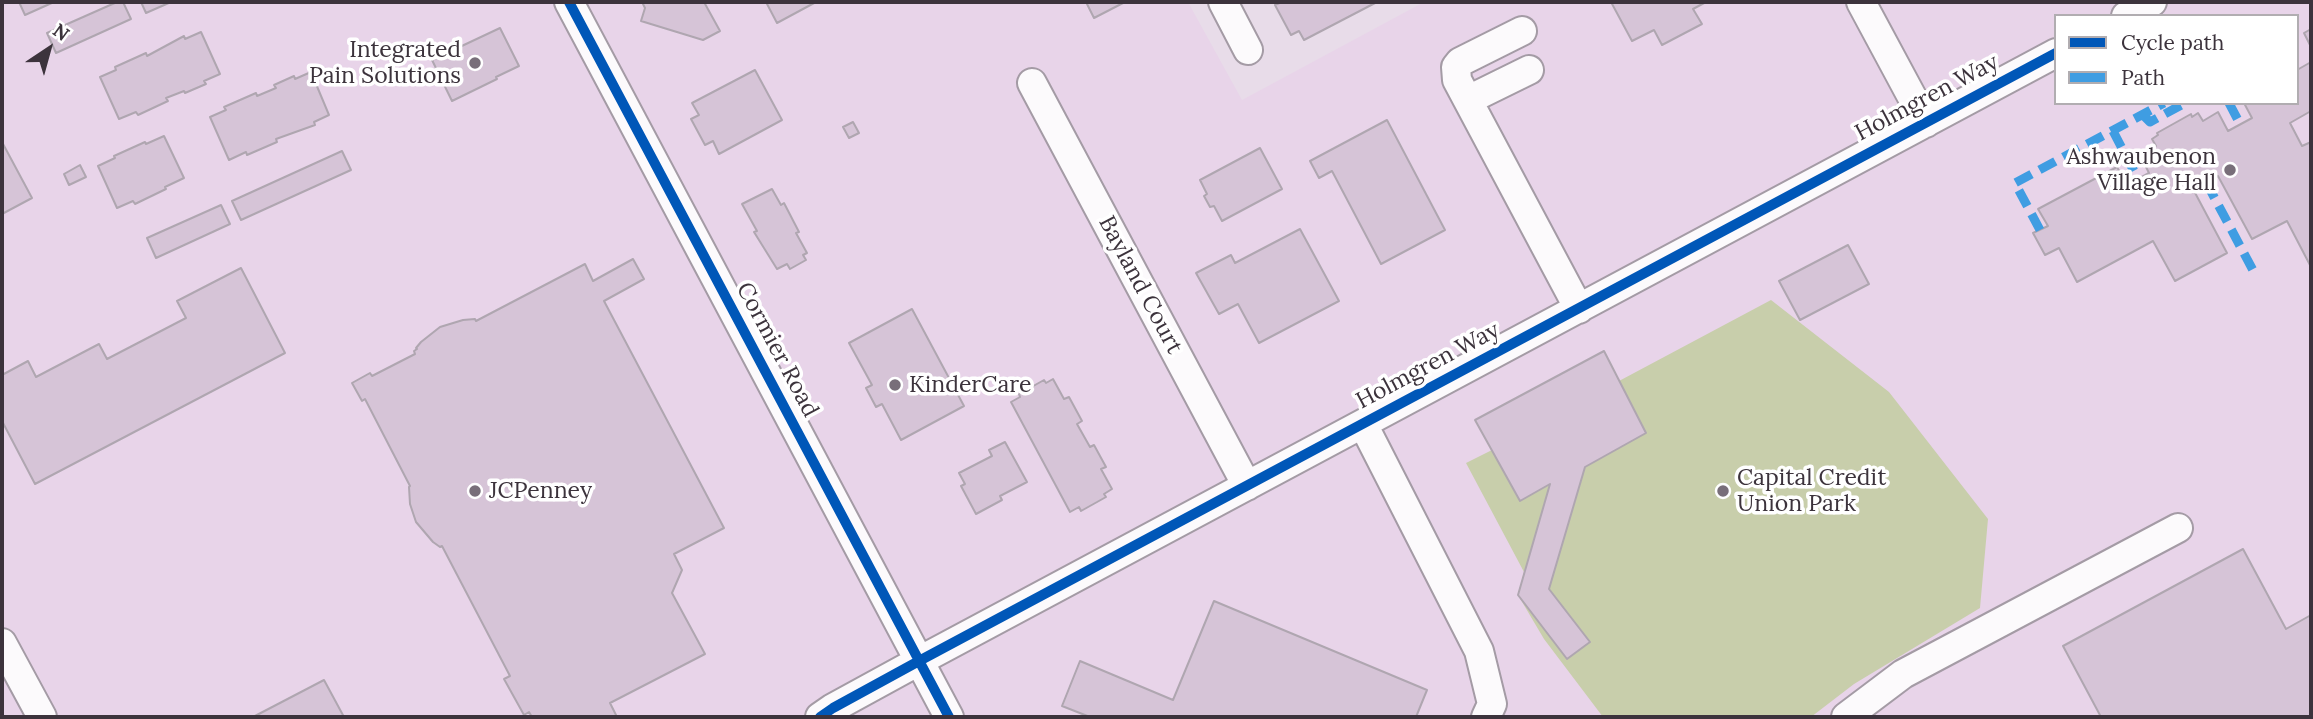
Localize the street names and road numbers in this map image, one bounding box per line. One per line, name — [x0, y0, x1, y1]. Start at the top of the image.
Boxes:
street label: Holmgren Way — [1851, 49, 2003, 147]
street label: Bayland Court — [1092, 211, 1188, 359]
street label: Cormier Road — [730, 278, 824, 422]
street label: Holmgren Way — [1352, 317, 1504, 415]

